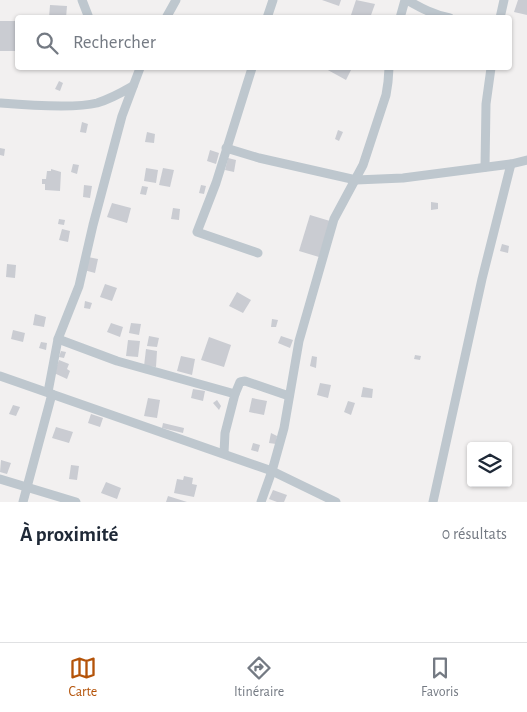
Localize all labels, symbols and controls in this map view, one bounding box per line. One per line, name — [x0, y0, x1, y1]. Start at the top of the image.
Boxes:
search box — [15, 15, 512, 70]
icon: search — [33, 29, 61, 57]
text: Rechercher — [73, 33, 156, 52]
map controls — [467, 442, 512, 487]
button: layers — [467, 442, 512, 487]
text: À proximité — [20, 524, 118, 545]
text: 0 résultats — [442, 526, 507, 542]
tab: Carte — [68, 654, 97, 701]
tab: Itinéraire — [234, 654, 284, 701]
tab: Favoris — [421, 654, 459, 701]

